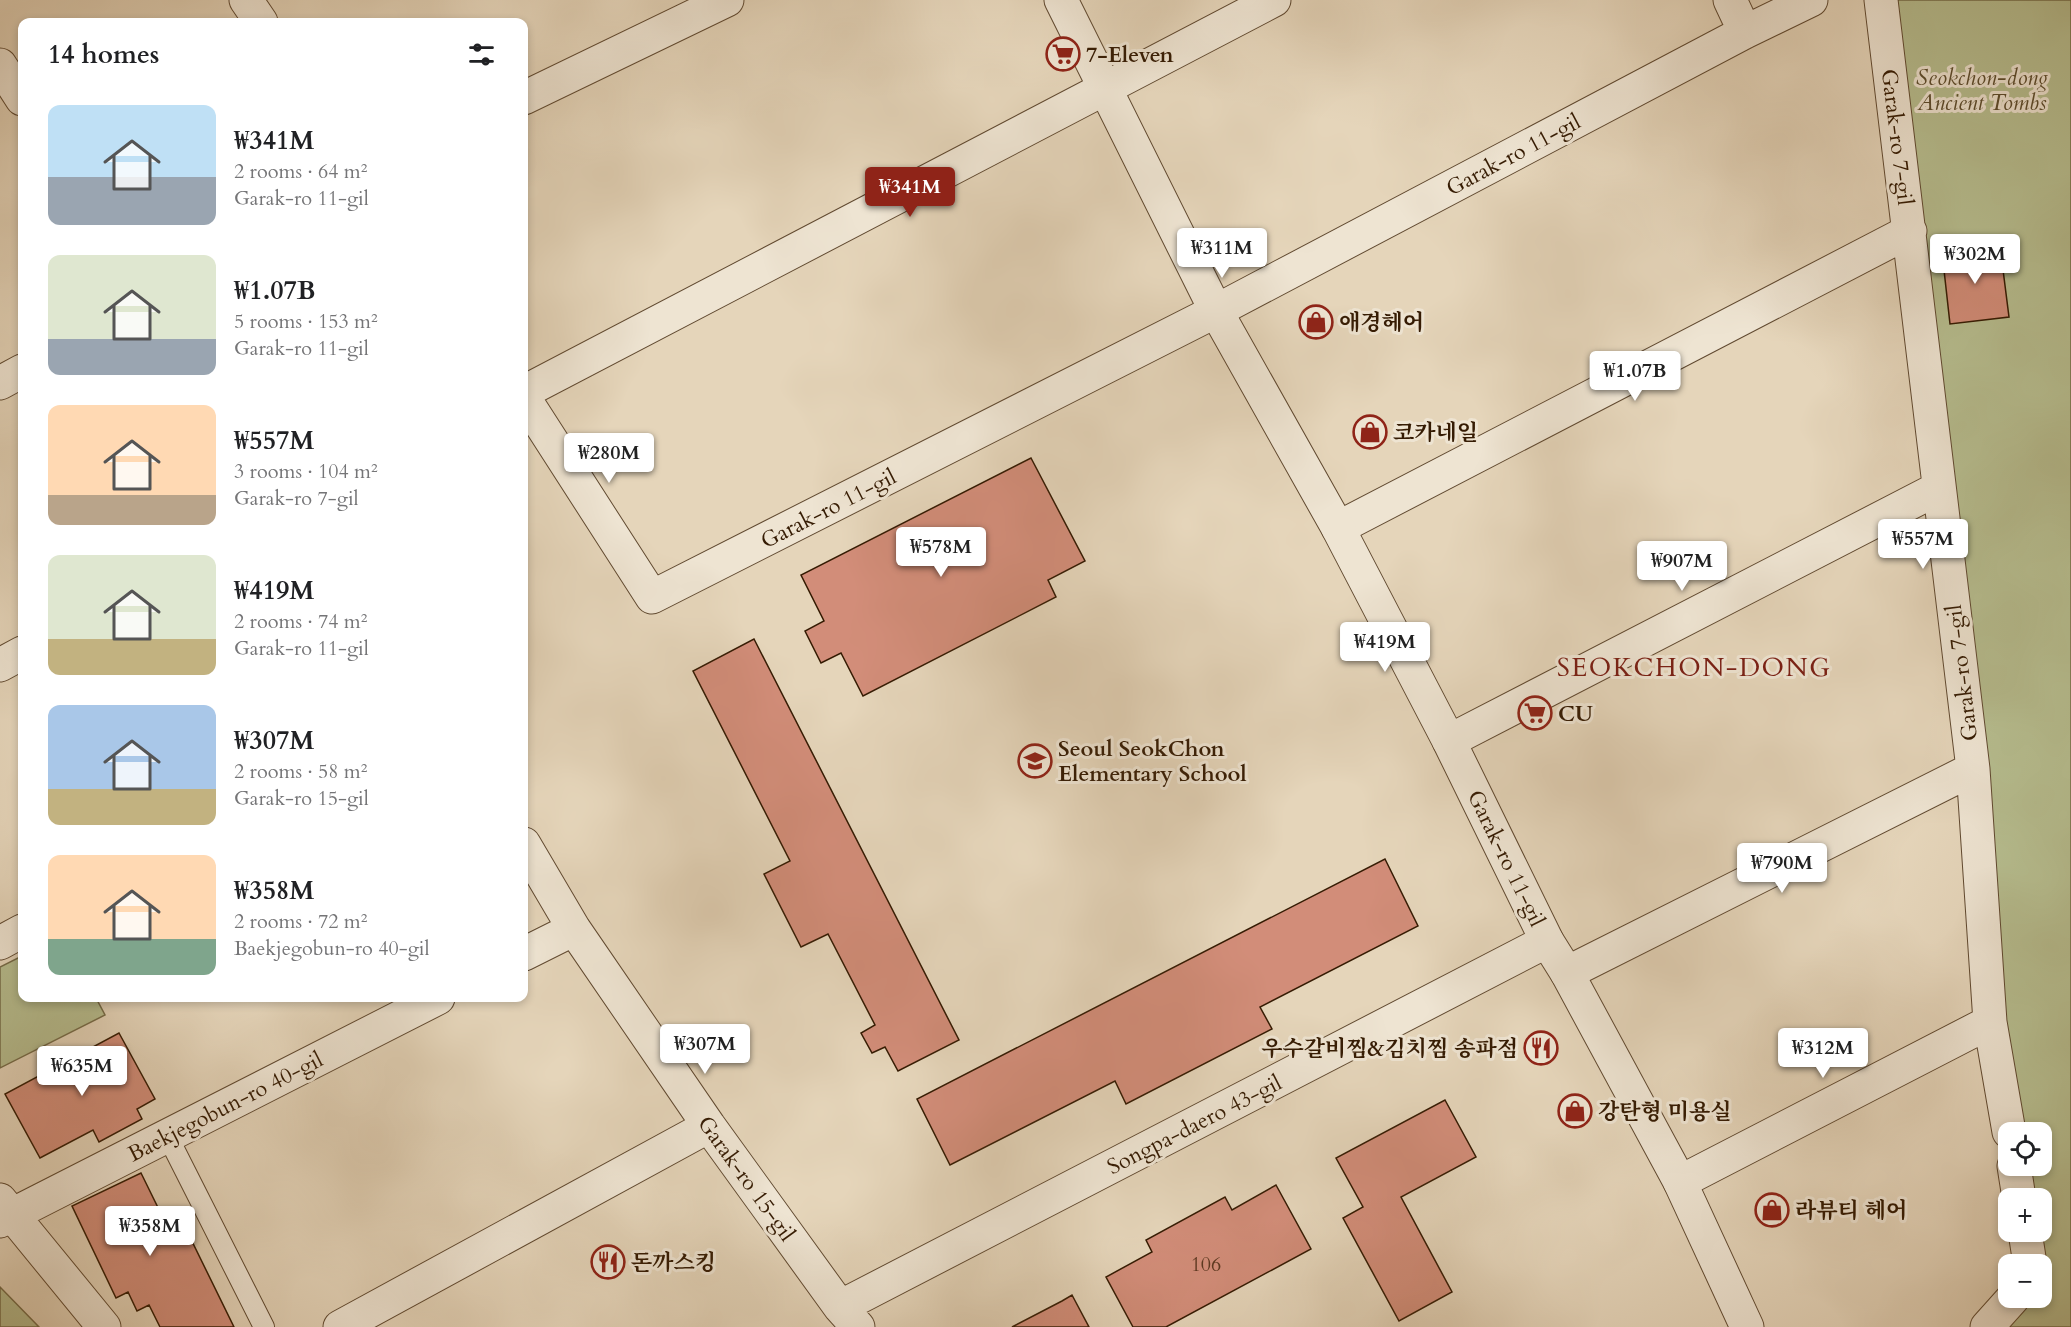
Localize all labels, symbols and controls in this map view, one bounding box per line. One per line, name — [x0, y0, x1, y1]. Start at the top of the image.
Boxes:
supermarket icon: 7-Eleven — [1045, 36, 1081, 72]
text: 14 homes — [48, 37, 159, 72]
icon: filters — [465, 38, 498, 71]
place label: 7-Eleven — [1086, 40, 1174, 70]
park label: Seokchon-dong Ancient Tombs — [1916, 63, 2048, 118]
street label: Garak-ro 7-gil — [1874, 67, 1920, 207]
street label: Garak-ro 11-gil — [1441, 107, 1586, 203]
text: ₩341M — [234, 123, 315, 158]
icon: home — [96, 129, 168, 201]
text: 2 rooms · 64 m² — [234, 158, 367, 185]
pin: ₩341M — [868, 167, 952, 218]
text: ₩341M — [879, 173, 941, 200]
text: Garak-ro 11-gil — [234, 185, 369, 212]
pin: ₩311M — [1180, 228, 1264, 279]
text: ₩311M — [1191, 234, 1253, 261]
pin: ₩302M — [1933, 234, 2017, 285]
text: ₩302M — [1944, 240, 2006, 267]
text: ₩1.07B — [234, 273, 316, 308]
icon: home — [96, 279, 168, 351]
shop icon: 애경헤어 — [1298, 304, 1334, 340]
text: 5 rooms · 153 m² — [234, 308, 378, 335]
place label: 애경헤어 — [1339, 308, 1424, 338]
text: Garak-ro 11-gil — [234, 335, 369, 362]
pin: ₩1.07B — [1586, 351, 1684, 402]
text: ₩1.07B — [1604, 357, 1666, 384]
shop icon: 코카네일 — [1352, 414, 1388, 450]
place label: 코카네일 — [1393, 418, 1478, 448]
text: ₩557M — [234, 423, 315, 458]
icon: home — [96, 429, 168, 501]
pin: ₩280M — [567, 433, 651, 484]
text: ₩280M — [578, 439, 640, 466]
text: 3 rooms · 104 m² — [234, 458, 378, 485]
street label: Garak-ro 11-gil — [756, 462, 902, 556]
text: Garak-ro 7-gil — [234, 485, 359, 512]
pin: ₩557M — [1881, 519, 1965, 570]
text: ₩557M — [1892, 525, 1954, 552]
pin: ₩578M — [899, 527, 983, 578]
text: ₩578M — [910, 533, 972, 560]
pin: ₩907M — [1640, 541, 1724, 592]
text: ₩907M — [1651, 547, 1713, 574]
text: ₩419M — [234, 573, 315, 608]
icon: home — [96, 579, 168, 651]
street label: Garak-ro 7-gil — [1939, 603, 1985, 743]
text: 2 rooms · 74 m² — [234, 608, 367, 635]
pin: ₩419M — [1343, 622, 1427, 673]
text: ₩419M — [1354, 628, 1416, 655]
text: Garak-ro 11-gil — [234, 635, 369, 662]
district label: SEOKCHON-DONG — [1557, 650, 1831, 685]
supermarket icon: CU — [1517, 695, 1553, 731]
place label: CU — [1558, 699, 1593, 729]
text: ₩307M — [234, 723, 315, 758]
icon: home — [96, 729, 168, 801]
place label: Seoul SeokChon Elementary School — [1058, 734, 1247, 789]
school or university icon: Seoul SeokChon Elementary School — [1017, 743, 1053, 779]
text: 2 rooms · 58 m² — [234, 758, 367, 785]
text: Garak-ro 15-gil — [234, 785, 369, 812]
street label: Garak-ro 11-gil — [1460, 785, 1552, 932]
pin: ₩790M — [1740, 843, 1824, 894]
text: ₩790M — [1751, 849, 1813, 876]
text: ₩358M — [234, 873, 315, 908]
icon: home — [96, 879, 168, 951]
text: 2 rooms · 72 m² — [234, 908, 367, 935]
text: Baekjegobun-ro 40-gil — [234, 935, 430, 962]
pin: ₩307M — [663, 1024, 747, 1075]
pin: ₩312M — [1781, 1028, 1865, 1079]
text: ₩307M — [674, 1030, 736, 1057]
restaurant icon: 우수갈비찜&김치찜 송파점 — [1523, 1030, 1559, 1066]
place label: 우수갈비찜&김치찜 송파점 — [1261, 1034, 1518, 1064]
text: ₩312M — [1792, 1034, 1854, 1061]
street label: Baekjegobun-ro 40-gil — [123, 1045, 328, 1169]
pin: ₩635M — [40, 1046, 124, 1097]
text: ₩635M — [51, 1052, 113, 1079]
street label: Songpa-daero 43-gil — [1102, 1068, 1287, 1182]
shop icon: 강탄형 미용실 — [1557, 1093, 1593, 1129]
place label: 강탄형 미용실 — [1598, 1097, 1731, 1127]
street label: Garak-ro 15-gil — [690, 1110, 802, 1248]
map controls — [1998, 1122, 2052, 1308]
button: locate — [1998, 1122, 2052, 1176]
button: + — [1998, 1188, 2052, 1242]
shop icon: 라뷰티 헤어 — [1754, 1192, 1790, 1228]
place label: 라뷰티 헤어 — [1795, 1196, 1907, 1226]
pin: ₩358M — [108, 1206, 192, 1257]
text: ₩358M — [119, 1212, 181, 1239]
restaurant icon: 돈까스킹 — [590, 1244, 626, 1280]
place label: 돈까스킹 — [631, 1248, 716, 1278]
house number: 106 — [1191, 1251, 1221, 1278]
button: − — [1998, 1254, 2052, 1308]

